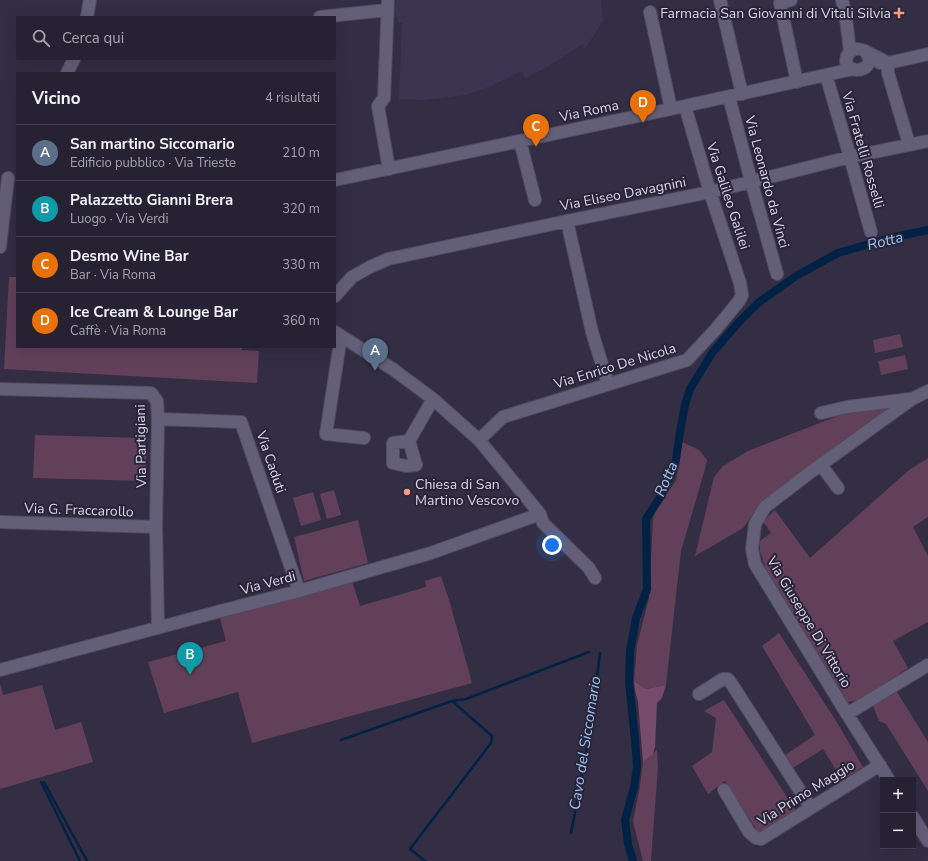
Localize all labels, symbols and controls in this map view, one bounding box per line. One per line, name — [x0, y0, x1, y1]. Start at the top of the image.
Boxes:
place label: Farmacia San Giovanni di Vitali Silvia — [660, 4, 891, 23]
marker: Farmacia San Giovanni di Vitali Silvia — [894, 8, 904, 18]
search box — [16, 16, 336, 60]
icon: search — [30, 27, 52, 49]
text: Cerca qui — [62, 28, 124, 48]
text: Vicino — [32, 87, 81, 110]
street label: Via Fratelli Rosselli — [837, 88, 889, 211]
text: 4 risultati — [265, 89, 320, 107]
pin: D — [630, 90, 656, 123]
street label: Via Roma — [557, 95, 620, 127]
street label: Via Leonardo da Vinci — [740, 113, 794, 250]
pin: C — [523, 114, 549, 147]
text: San martino Siccomario — [70, 134, 235, 154]
street label: Via Galileo Galilei — [701, 139, 754, 252]
text: A — [40, 144, 50, 162]
text: 210 m — [282, 144, 320, 162]
text: Edificio pubblico · Via Trieste — [70, 154, 236, 172]
street label: Via Eliseo Davagnini — [557, 172, 688, 216]
text: Palazzetto Gianni Brera — [70, 190, 233, 210]
text: B — [41, 200, 49, 218]
text: 320 m — [282, 200, 320, 218]
text: Luogo · Via Verdi — [70, 210, 168, 228]
water label: Rotta — [865, 227, 905, 255]
text: Desmo Wine Bar — [70, 246, 189, 266]
text: C — [41, 256, 49, 274]
text: 330 m — [282, 256, 320, 274]
text: Bar · Via Roma — [70, 266, 156, 284]
text: Ice Cream & Lounge Bar — [70, 302, 238, 322]
text: D — [40, 312, 50, 330]
text: 360 m — [282, 312, 320, 330]
text: Caffè · Via Roma — [70, 322, 166, 340]
pin: A — [362, 338, 388, 371]
street label: Via Enrico De Nicola — [551, 338, 678, 394]
street label: Via Partigiani — [131, 404, 151, 489]
street label: Via Caduti — [251, 427, 291, 496]
water label: Rotta — [649, 458, 683, 500]
place label: Chiesa di San Martino Vescovo — [415, 475, 519, 510]
marker: Chiesa di San Martino Vescovo — [402, 487, 412, 497]
street label: Via G. Fraccarollo — [23, 499, 134, 521]
your location — [542, 535, 562, 555]
street label: Via Giuseppe Di Vittorio — [762, 552, 856, 691]
street label: Via Verdi — [237, 567, 298, 600]
pin: B — [177, 642, 203, 675]
water label: Cavo del Siccomario — [565, 675, 605, 811]
street label: Via Primo Maggio — [753, 755, 858, 831]
map controls — [880, 777, 916, 849]
button: + — [880, 777, 916, 813]
button: − — [880, 813, 916, 849]

